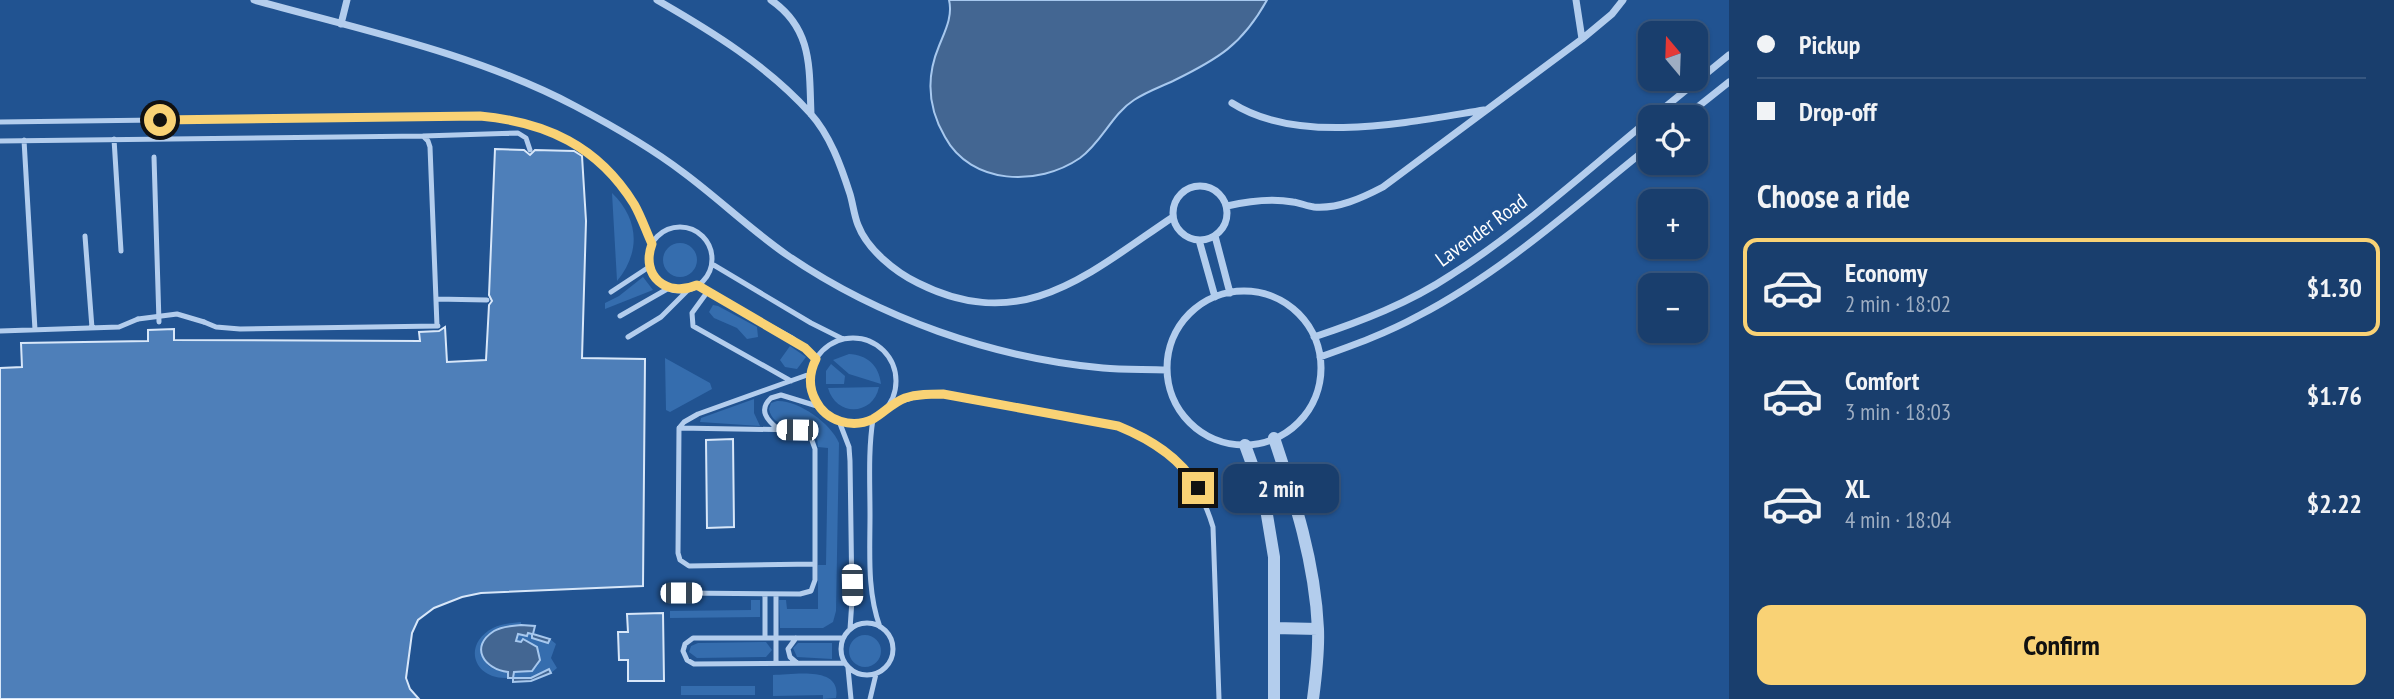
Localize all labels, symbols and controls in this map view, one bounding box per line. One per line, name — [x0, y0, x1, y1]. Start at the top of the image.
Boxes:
north arrow — [1638, 21, 1708, 91]
map controls — [1638, 21, 1708, 343]
text: Pickup — [1799, 28, 1860, 61]
text: Drop-off — [1799, 95, 1877, 128]
route start — [144, 104, 176, 136]
button: locate — [1638, 105, 1708, 175]
text: Choose a ride — [1757, 175, 1910, 217]
street label: Lavender Road — [1430, 188, 1532, 272]
button: + — [1638, 189, 1708, 259]
icon: car — [1761, 256, 1824, 319]
text: Economy — [1845, 256, 1927, 289]
text: $1.30 — [2307, 271, 2362, 304]
button: − — [1638, 273, 1708, 343]
text: 2 min · 18:02 — [1845, 289, 1951, 318]
icon: car — [1761, 364, 1824, 427]
text: Comfort — [1845, 364, 1919, 397]
text: $1.76 — [2307, 379, 2362, 412]
text: 3 min · 18:03 — [1845, 397, 1951, 426]
car — [776, 419, 819, 441]
callout: 2 min — [1222, 463, 1338, 512]
route end — [1182, 472, 1214, 504]
icon: car — [1761, 472, 1824, 535]
text: XL — [1845, 472, 1870, 505]
text: 2 min — [1258, 474, 1304, 503]
text: $2.22 — [2307, 487, 2362, 520]
text: 4 min · 18:04 — [1845, 505, 1951, 534]
car — [842, 564, 863, 606]
car — [661, 583, 703, 604]
button: Confirm — [1757, 605, 2366, 685]

